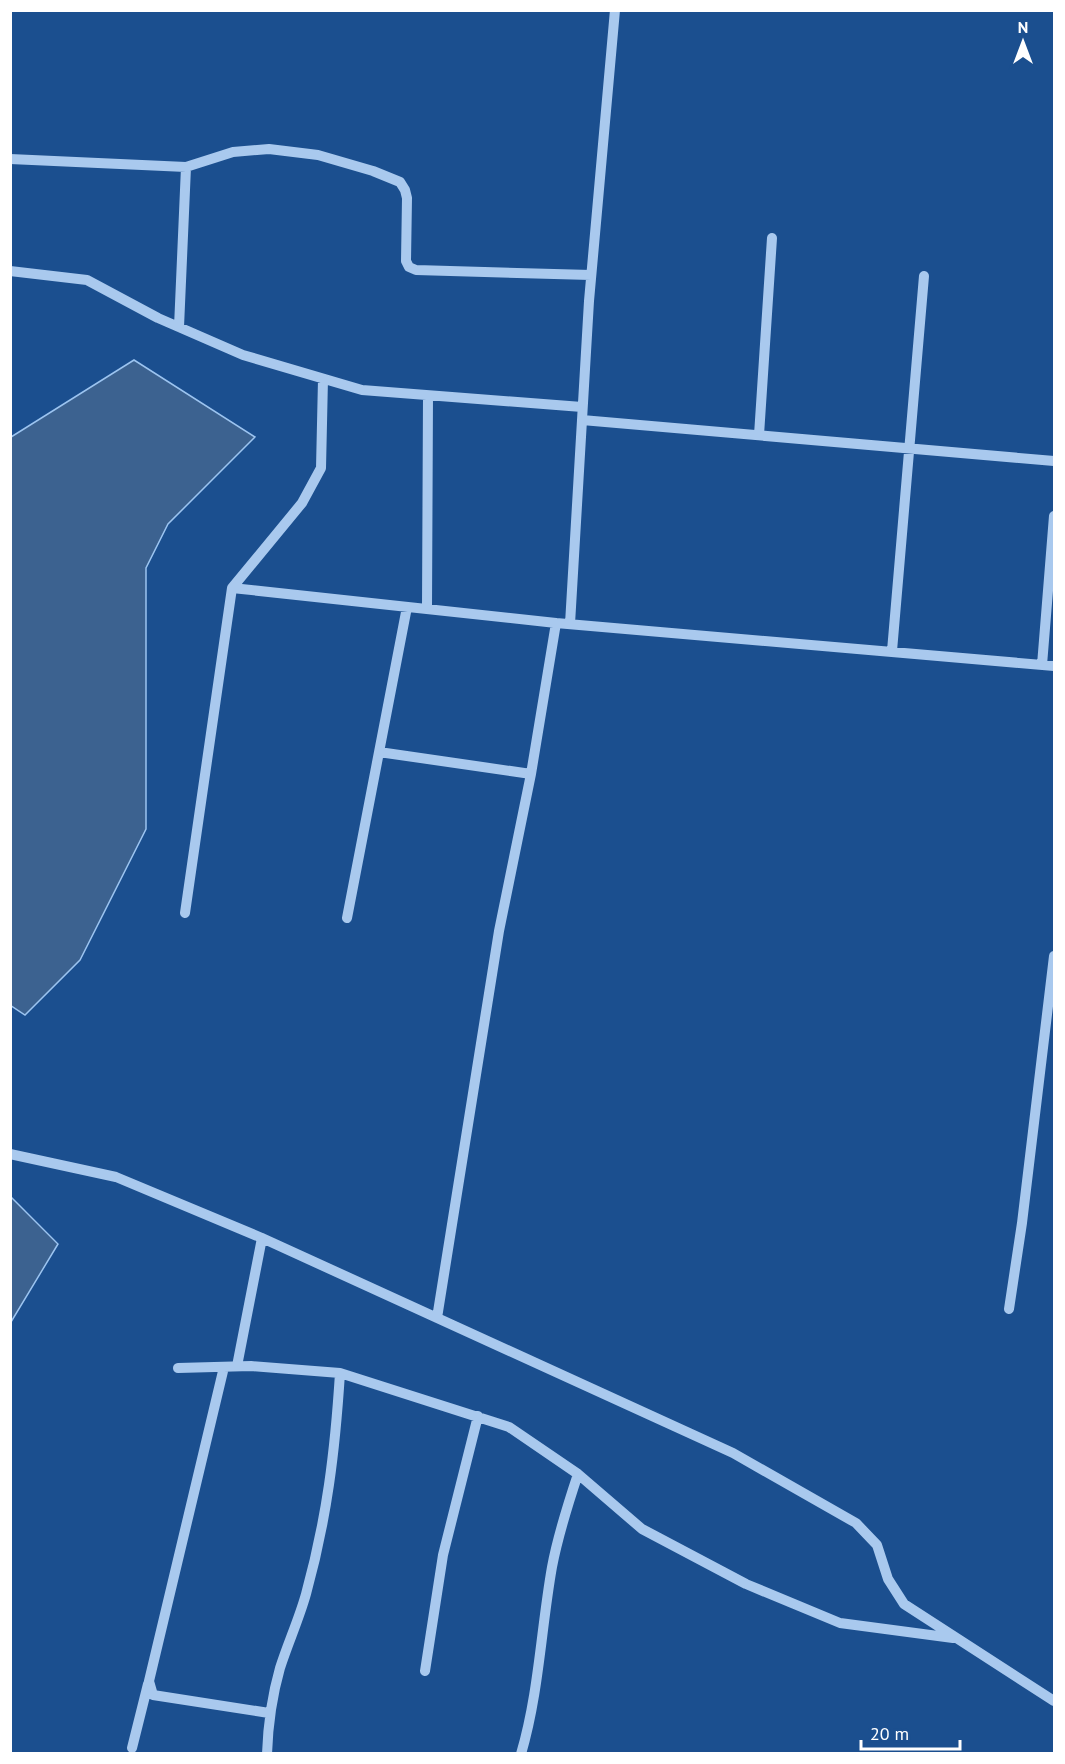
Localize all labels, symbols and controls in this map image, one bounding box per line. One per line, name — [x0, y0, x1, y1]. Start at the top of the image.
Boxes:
north arrow — [993, 12, 1053, 72]
text: N — [1018, 17, 1028, 37]
scale bar — [861, 1713, 960, 1751]
text: 20 m — [870, 1722, 909, 1745]

